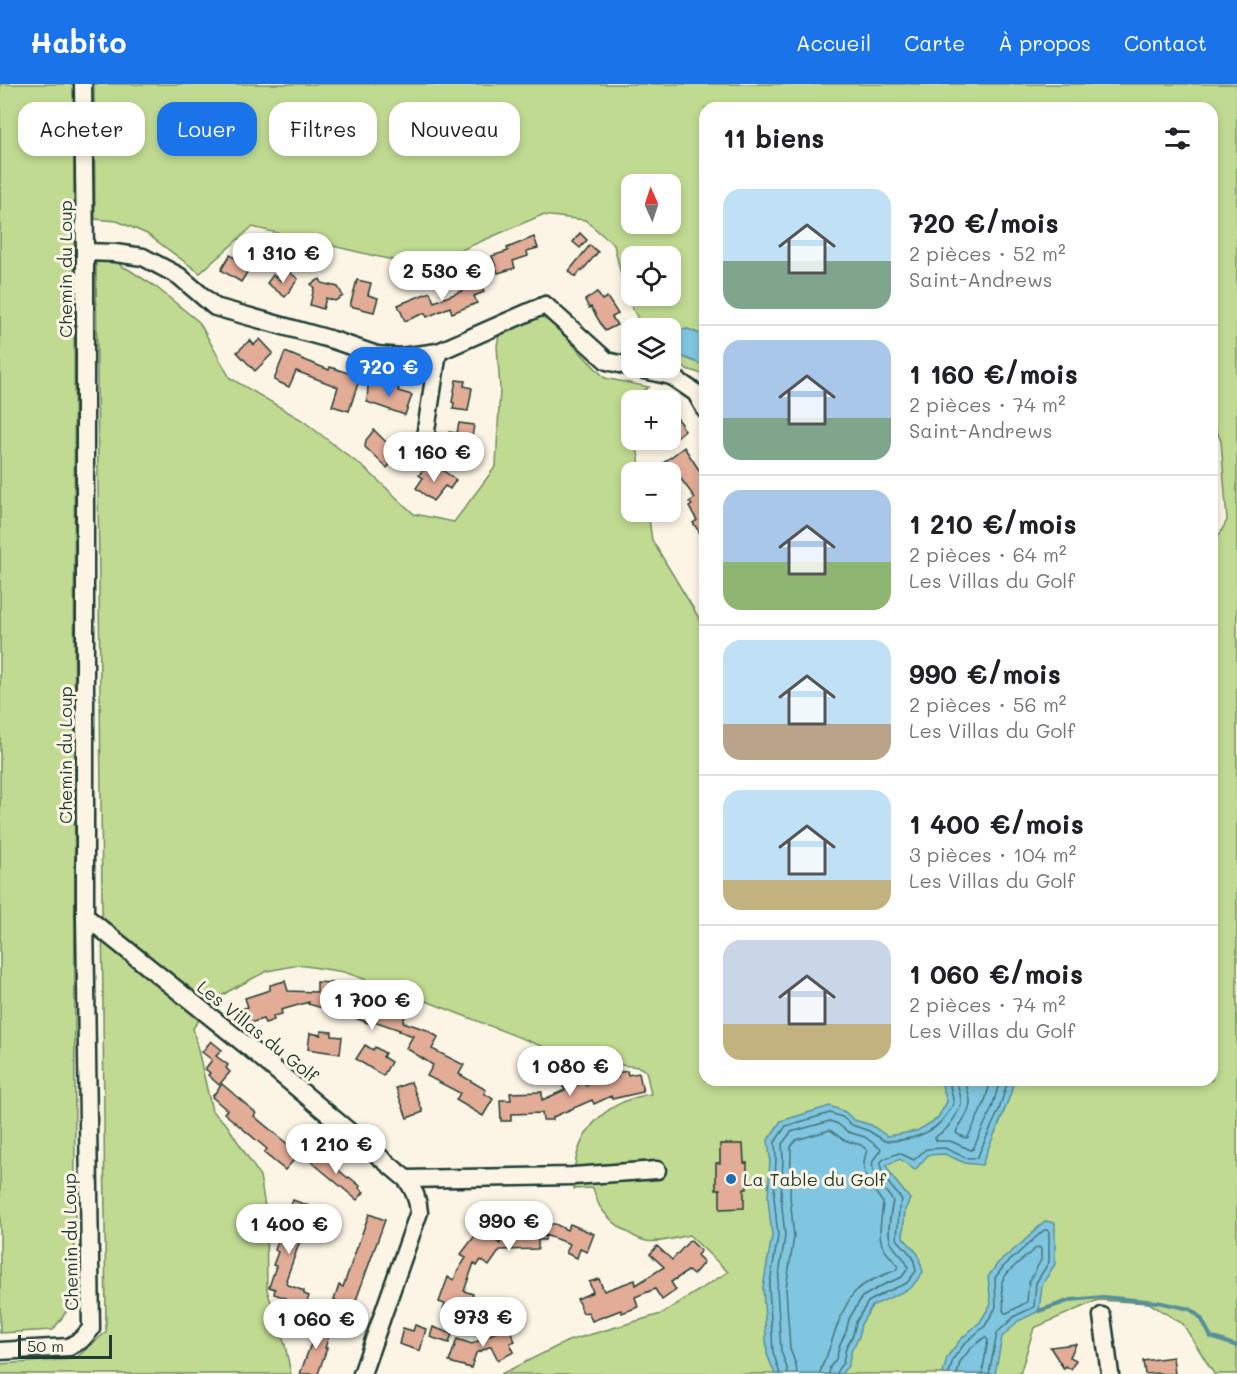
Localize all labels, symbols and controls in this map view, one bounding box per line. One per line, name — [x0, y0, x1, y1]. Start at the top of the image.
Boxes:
text: Habito — [30, 24, 126, 60]
text: Accueil — [796, 29, 871, 56]
text: Carte — [904, 29, 965, 56]
text: À propos — [998, 29, 1091, 56]
text: Contact — [1124, 29, 1207, 56]
chip: Acheter — [18, 102, 145, 156]
chip: Louer — [157, 102, 257, 156]
chip: Filtres — [269, 102, 377, 156]
chip: Nouveau — [389, 102, 520, 156]
text: 11 biens — [723, 121, 824, 155]
icon: filters — [1161, 122, 1194, 155]
north arrow — [621, 174, 681, 234]
map controls — [621, 174, 681, 522]
street label: Chemin du Loup — [53, 200, 77, 338]
text: 720 €/mois — [909, 206, 1059, 240]
icon: home — [771, 213, 843, 285]
pin: 1 310 € — [228, 233, 338, 284]
text: 1 310 € — [246, 239, 320, 265]
text: 2 pièces · 52 m² — [909, 240, 1065, 266]
button: locate — [621, 246, 681, 306]
pin: 2 530 € — [387, 251, 497, 302]
text: 2 530 € — [403, 257, 481, 283]
text: Saint-Andrews — [909, 266, 1052, 292]
button: layers — [621, 318, 681, 378]
pin: 720 € — [347, 347, 431, 398]
text: 720 € — [360, 353, 418, 379]
text: 1 160 €/mois — [909, 357, 1078, 391]
icon: home — [771, 364, 843, 436]
button: + — [621, 390, 681, 450]
text: 2 pièces · 74 m² — [909, 391, 1066, 417]
text: Saint-Andrews — [909, 417, 1052, 443]
pin: 1 160 € — [379, 432, 489, 483]
text: 1 160 € — [397, 438, 471, 464]
button: − — [621, 462, 681, 522]
text: 1 210 €/mois — [909, 507, 1077, 541]
icon: home — [771, 514, 843, 586]
text: 2 pièces · 64 m² — [909, 541, 1066, 567]
text: Les Villas du Golf — [909, 567, 1075, 593]
text: 990 €/mois — [909, 657, 1061, 691]
icon: home — [771, 664, 843, 736]
street label: Chemin du Loup — [53, 686, 77, 824]
text: 2 pièces · 56 m² — [909, 691, 1066, 717]
text: Les Villas du Golf — [909, 717, 1075, 743]
text: 1 400 €/mois — [909, 807, 1084, 841]
icon: home — [771, 814, 843, 886]
text: 3 pièces · 104 m² — [909, 841, 1076, 867]
text: Les Villas du Golf — [909, 867, 1075, 893]
text: 1 060 €/mois — [909, 957, 1083, 991]
icon: home — [771, 964, 843, 1036]
street label: Les Villas du Golf — [192, 975, 324, 1088]
pin: 1 700 € — [317, 980, 427, 1031]
text: 1 700 € — [334, 986, 410, 1012]
text: 2 pièces · 74 m² — [909, 991, 1066, 1017]
text: Les Villas du Golf — [909, 1017, 1075, 1043]
pin: 1 080 € — [515, 1046, 625, 1097]
text: 1 080 € — [531, 1052, 609, 1078]
pin: 1 210 € — [281, 1124, 391, 1175]
text: 1 210 € — [300, 1130, 372, 1156]
place label: La Table du Golf — [743, 1167, 887, 1191]
marker: La Table du Golf — [724, 1172, 738, 1186]
street label: Chemin du Loup — [57, 1173, 83, 1311]
pin: 990 € — [467, 1201, 551, 1252]
pin: 1 400 € — [234, 1204, 344, 1255]
text: 990 € — [479, 1207, 539, 1233]
text: 1 400 € — [250, 1210, 328, 1236]
pin: 973 € — [441, 1297, 525, 1348]
pin: 1 060 € — [261, 1299, 371, 1350]
text: 973 € — [454, 1303, 512, 1329]
text: 1 060 € — [277, 1305, 355, 1331]
scale bar — [18, 1332, 112, 1360]
text: 50 m — [27, 1335, 64, 1356]

